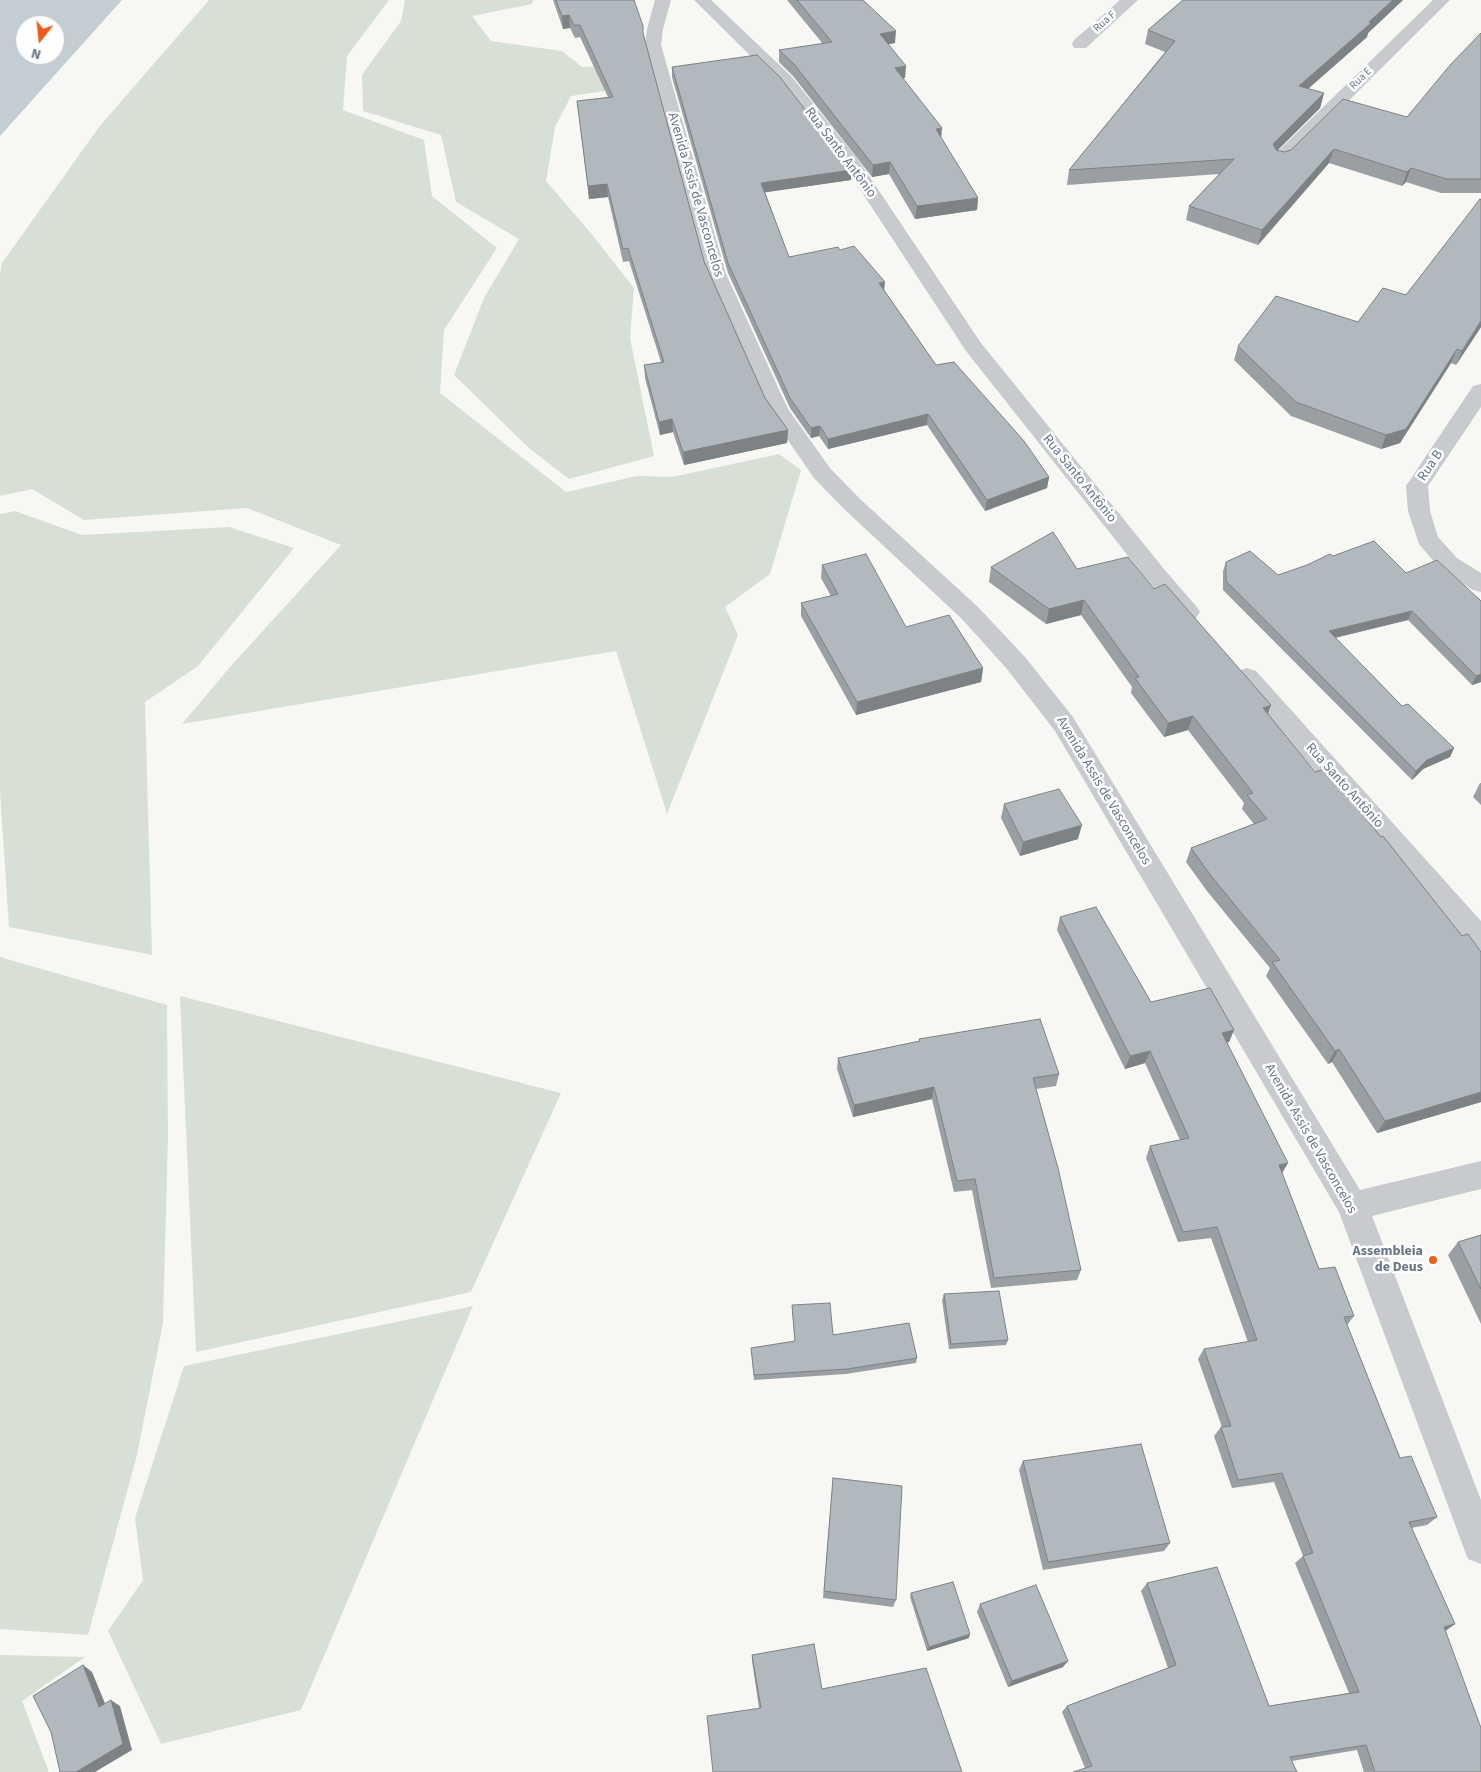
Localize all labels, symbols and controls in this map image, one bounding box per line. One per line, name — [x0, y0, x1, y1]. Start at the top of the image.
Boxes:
street label: Rua F — [1091, 9, 1119, 35]
north arrow — [15, 15, 65, 65]
text: N — [29, 43, 43, 64]
street label: Rua E — [1347, 65, 1375, 93]
street label: Rua Santo Antônio — [801, 105, 879, 201]
street label: Avenida Assis de Vasconcelos — [663, 111, 727, 279]
street label: Rua Santo Antônio — [1038, 432, 1120, 526]
street label: Rua B — [1415, 447, 1447, 485]
street label: Avenida Assis de Vasconcelos — [1052, 714, 1154, 868]
street label: Rua Santo Antônio — [1301, 740, 1387, 832]
street label: Avenida Assis de Vasconcelos — [1260, 1061, 1360, 1217]
place label: Assembleia de Deus — [1353, 1244, 1423, 1276]
marker: Assembleia de Deus — [1427, 1254, 1439, 1266]

